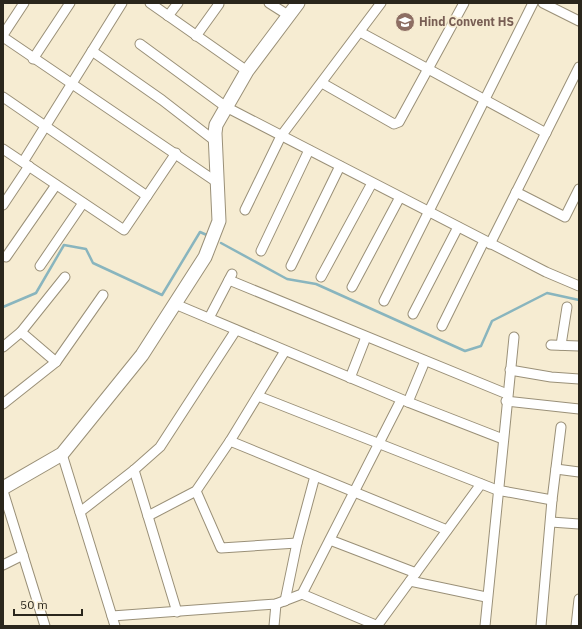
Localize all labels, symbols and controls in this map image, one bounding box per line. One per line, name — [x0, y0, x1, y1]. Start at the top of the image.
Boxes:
school or university icon: Hind Convent HS — [394, 11, 416, 33]
place label: Hind Convent HS — [419, 14, 514, 29]
scale bar — [14, 591, 82, 617]
text: 50 m — [20, 597, 48, 612]

